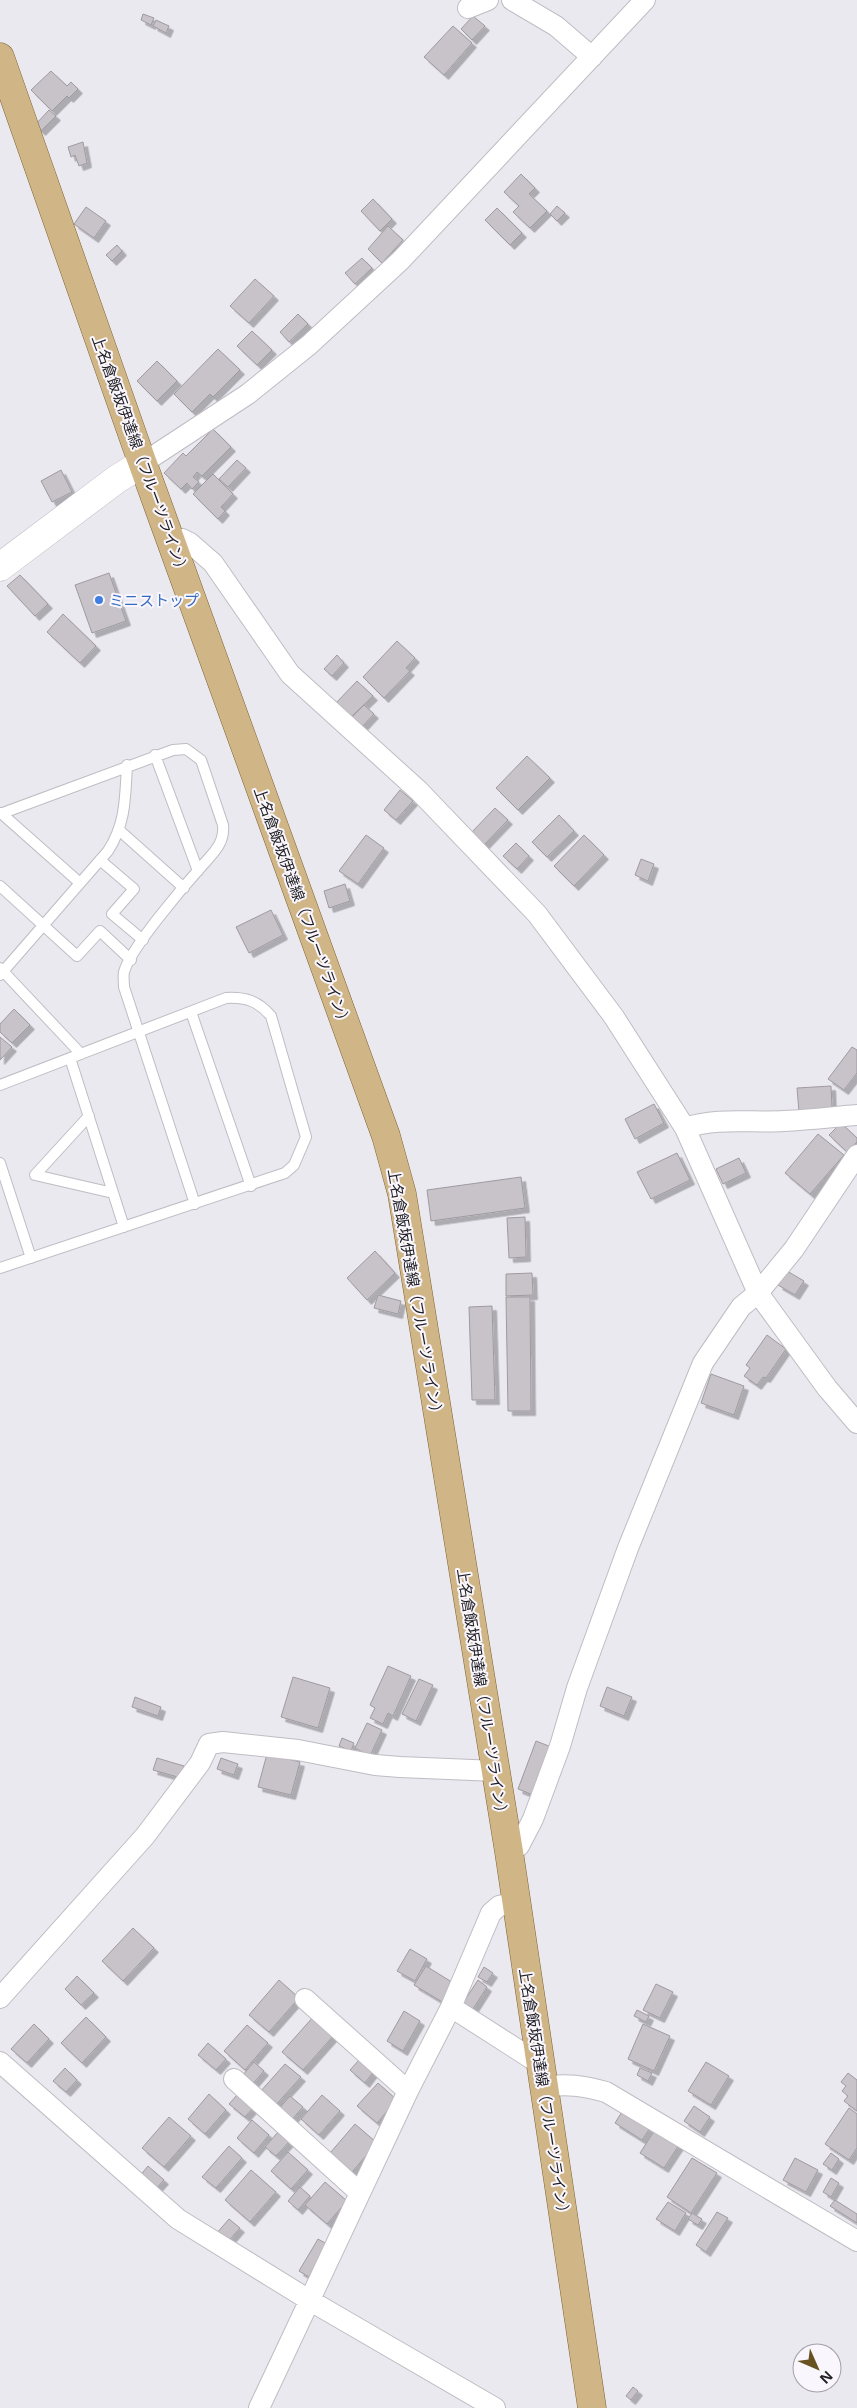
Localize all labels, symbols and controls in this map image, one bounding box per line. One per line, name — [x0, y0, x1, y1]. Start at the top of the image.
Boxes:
street label: 上名倉飯坂伊達線（フルーツライン） — [88, 332, 194, 578]
place label: ミニストップ — [109, 590, 199, 610]
marker: ミニストップ — [93, 594, 105, 606]
street label: 上名倉飯坂伊達線（フルーツライン） — [250, 784, 356, 1030]
street label: 上名倉飯坂伊達線（フルーツライン） — [384, 1167, 448, 1421]
street label: 上名倉飯坂伊達線（フルーツライン） — [453, 1567, 513, 1821]
street label: 上名倉飯坂伊達線（フルーツライン） — [515, 1967, 575, 2221]
north arrow — [792, 2343, 842, 2393]
text: N — [816, 2367, 837, 2388]

